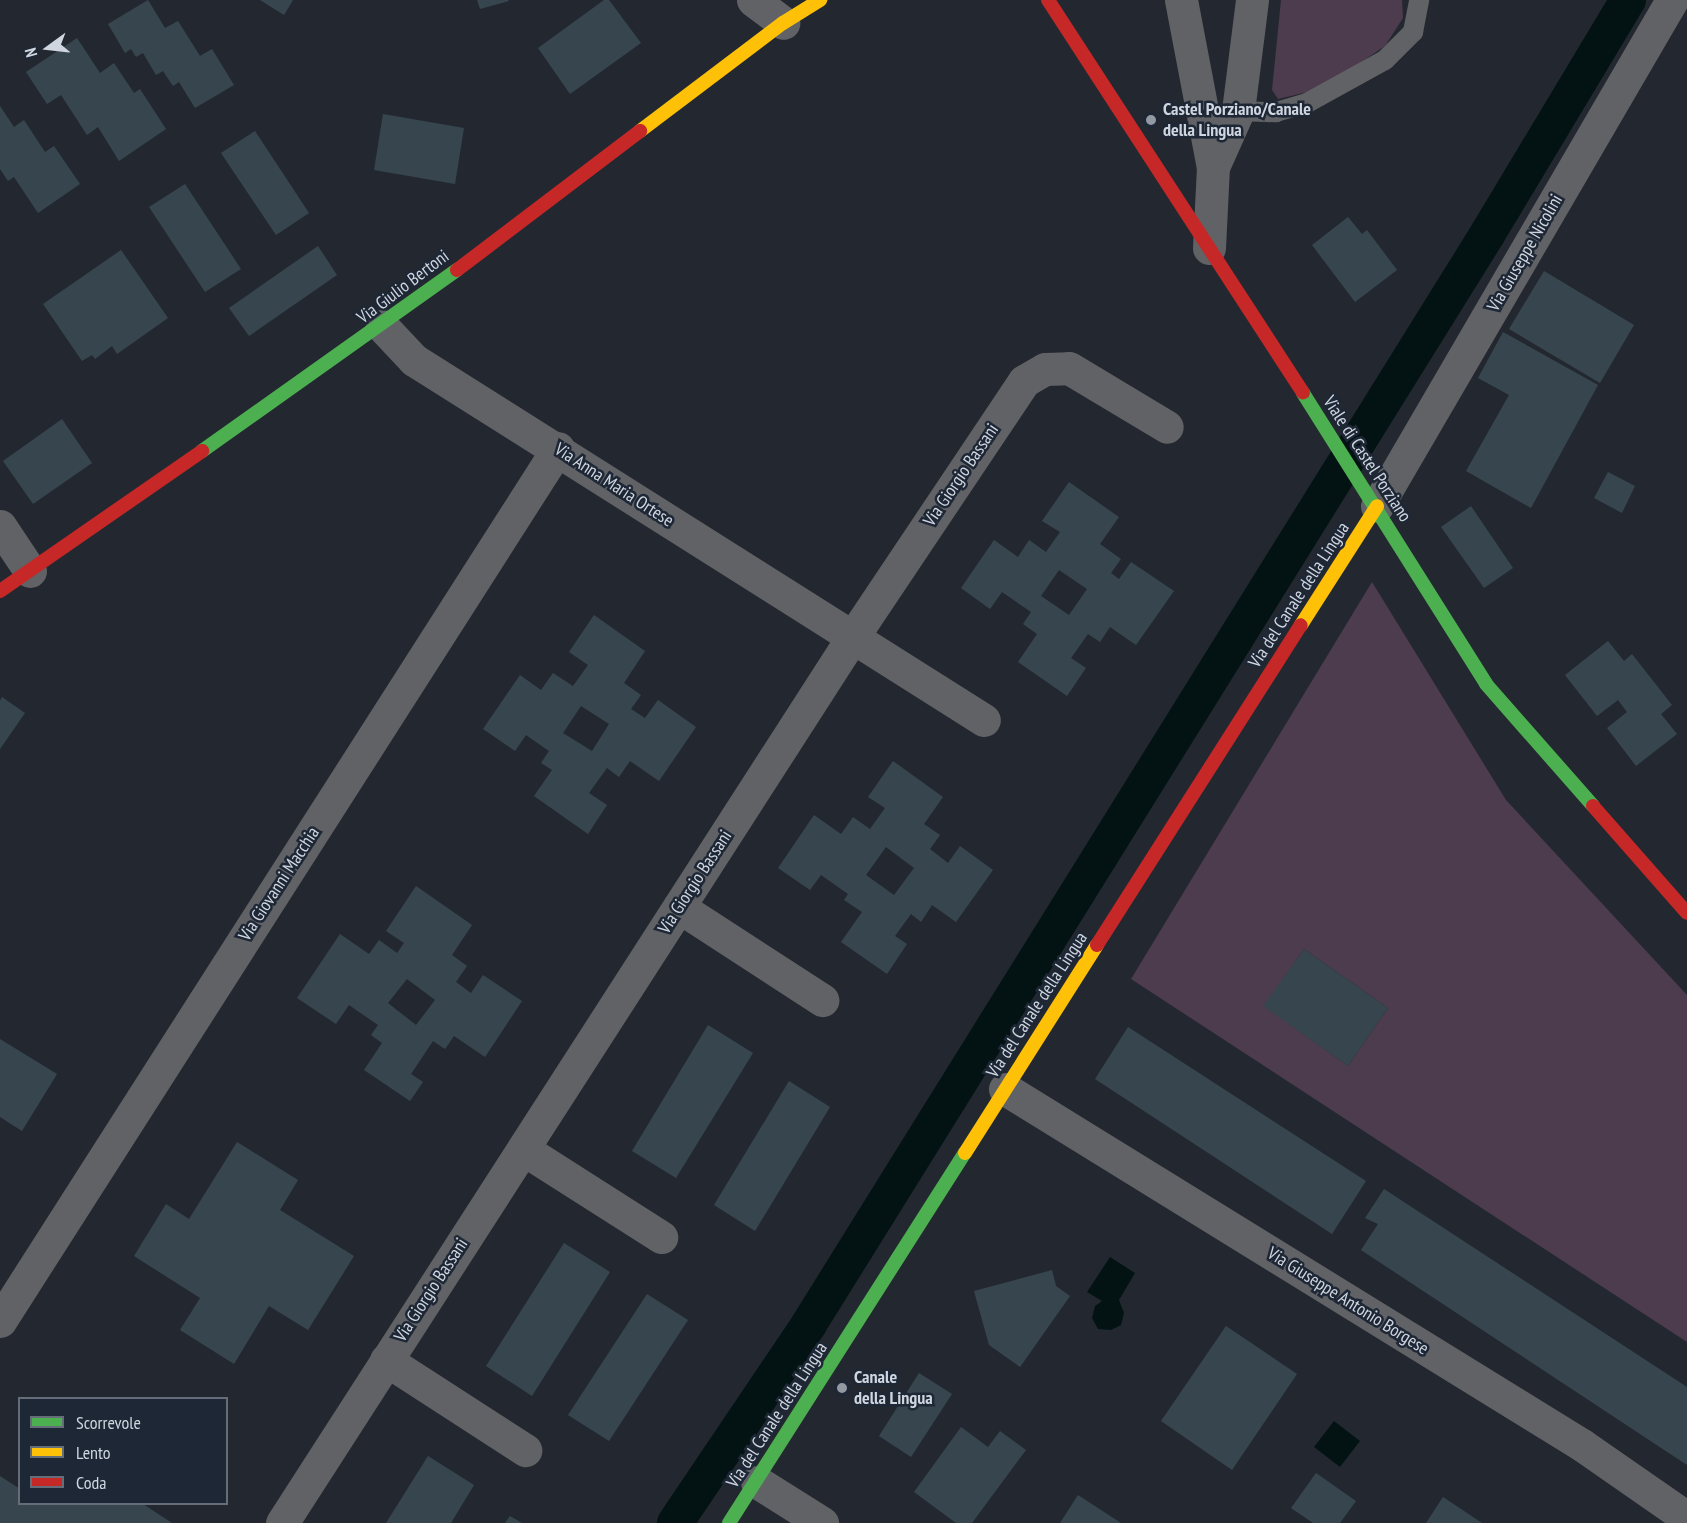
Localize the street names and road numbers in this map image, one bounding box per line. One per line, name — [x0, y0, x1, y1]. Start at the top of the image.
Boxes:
street label: Via Giuseppe Nicolini — [1483, 191, 1567, 315]
street label: Via Giulio Bertoni — [353, 246, 453, 328]
street label: Viale di Castel Porziano — [1318, 392, 1416, 526]
street label: Via Giorgio Bassani — [919, 420, 1003, 530]
street label: Via Anna Maria Ortese — [550, 438, 678, 532]
street label: Via del Canale della Lingua — [1244, 518, 1354, 672]
street label: Via Giovanni Macchia — [234, 823, 324, 945]
street label: Via Giorgio Bassani — [654, 826, 736, 938]
street label: Via del Canale della Lingua — [982, 928, 1092, 1082]
street label: Via Giorgio Bassani — [390, 1234, 472, 1346]
street label: Via Giuseppe Antonio Borgese — [1263, 1242, 1433, 1360]
street label: Via del Canale della Lingua — [722, 1338, 832, 1492]

